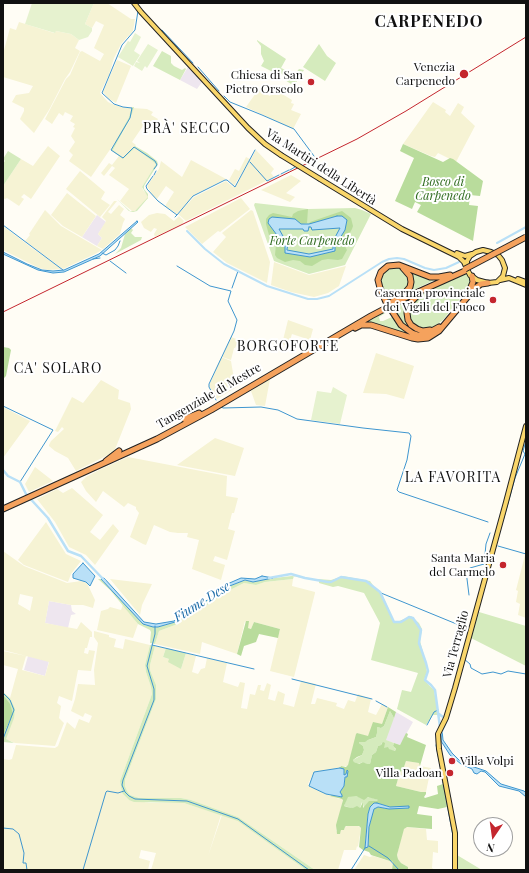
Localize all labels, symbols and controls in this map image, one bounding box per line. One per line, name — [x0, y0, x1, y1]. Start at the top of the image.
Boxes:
district label: CARPENEDO — [375, 12, 483, 32]
place label: Venezia Carpenedo — [396, 60, 455, 88]
place label: Chiesa di San Pietro Orseolo — [225, 68, 303, 96]
marker: Venezia Carpenedo — [458, 68, 470, 80]
marker: Chiesa di San Pietro Orseolo — [306, 77, 316, 87]
district label: PRÀ' SECCO — [143, 121, 231, 137]
street label: Via Martiri della Libertà — [263, 126, 379, 208]
park label: Bosco di Carpenedo — [415, 175, 471, 203]
park label: Forte Carpenedo — [269, 234, 355, 248]
place label: Caserma provinciale dei Vigili del Fuoco — [375, 286, 485, 314]
marker: Caserma provinciale dei Vigili del Fuoco — [488, 295, 498, 305]
district label: BORGOFORTE — [237, 339, 339, 355]
street label: Tangenziale di Mestre — [154, 360, 264, 432]
district label: CA' SOLARO — [14, 361, 102, 377]
district label: LA FAVORITA — [405, 470, 501, 486]
place label: Santa Maria del Carmelo — [429, 551, 495, 579]
marker: Santa Maria del Carmelo — [498, 560, 508, 570]
water label: Fiume Dese — [171, 579, 233, 625]
street label: Via Terraglio — [440, 609, 472, 679]
place label: Villa Volpi — [460, 754, 514, 768]
marker: Villa Volpi — [447, 756, 457, 766]
place label: Villa Padoan — [376, 766, 442, 780]
marker: Villa Padoan — [445, 768, 455, 778]
north arrow — [473, 817, 513, 857]
text: N — [485, 840, 496, 856]

